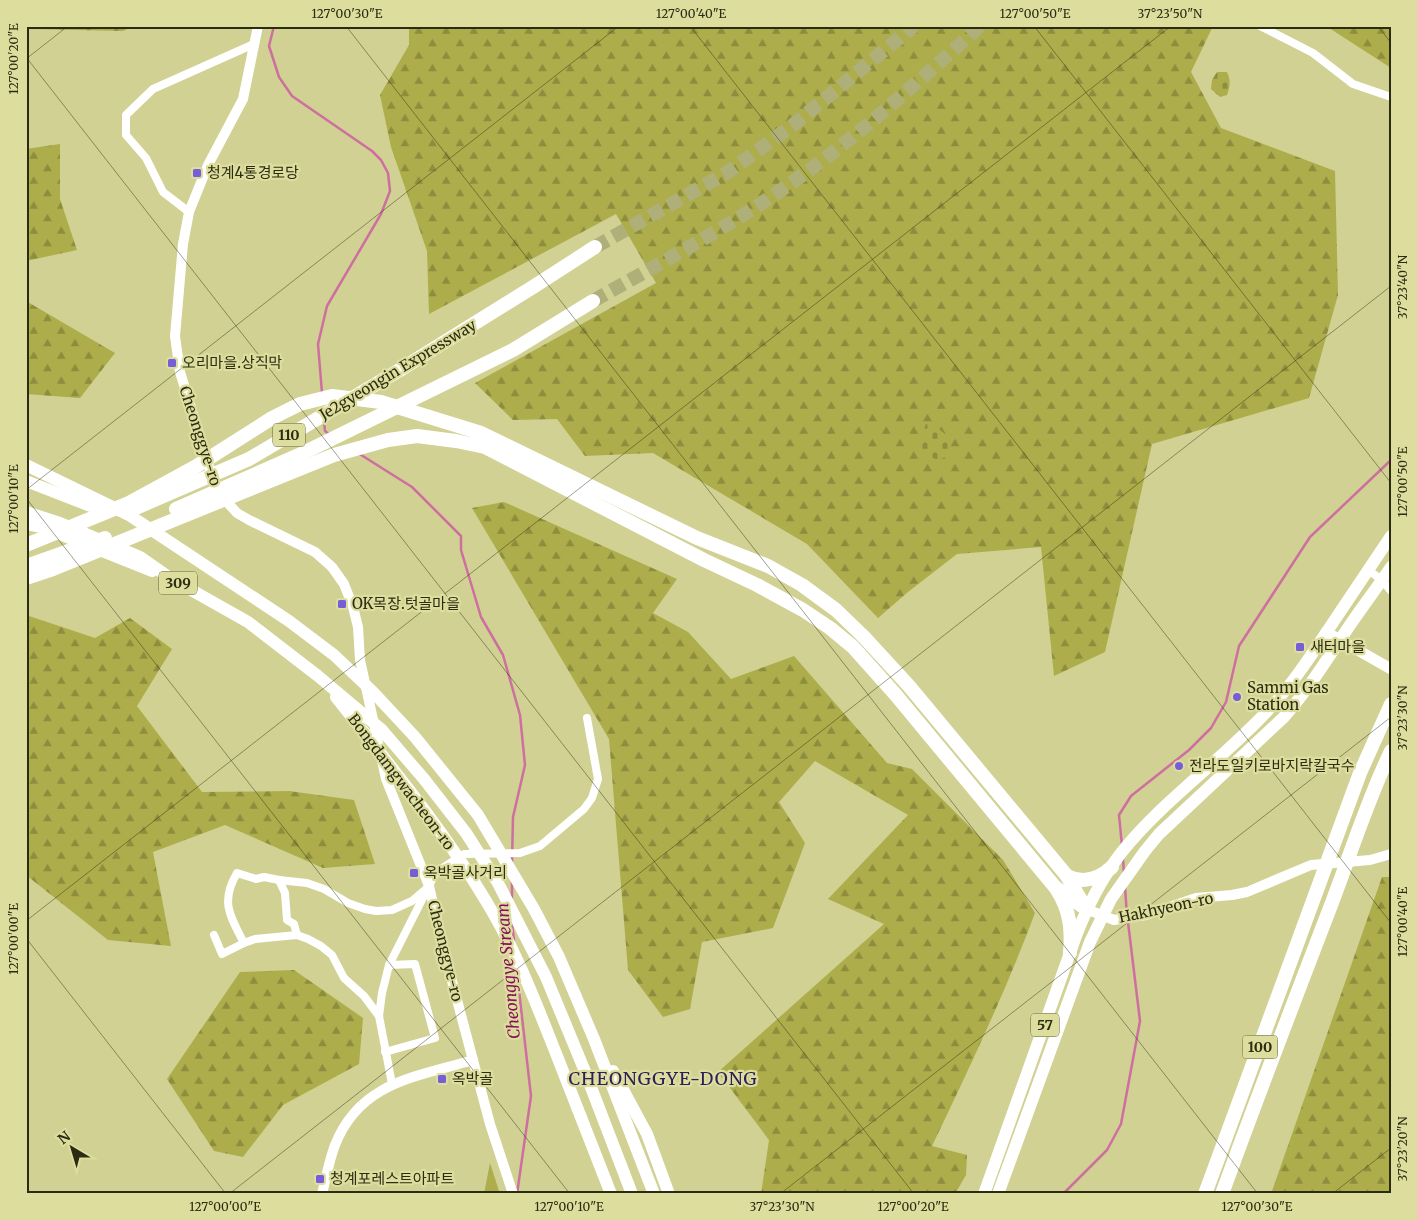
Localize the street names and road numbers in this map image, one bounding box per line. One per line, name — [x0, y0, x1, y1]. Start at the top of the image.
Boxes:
street label: Je2gyeongin Expressway — [315, 315, 480, 424]
street label: Cheonggye-ro — [175, 384, 226, 488]
road number: 110 — [273, 424, 305, 446]
road number: 309 — [159, 572, 197, 594]
street label: Bongdamgwacheon-ro — [344, 710, 459, 854]
street label: Hakhyeon-ro — [1117, 888, 1215, 927]
street label: Cheonggye-ro — [424, 898, 467, 1004]
road number: 57 — [1031, 1014, 1059, 1036]
road number: 100 — [1242, 1036, 1278, 1058]

